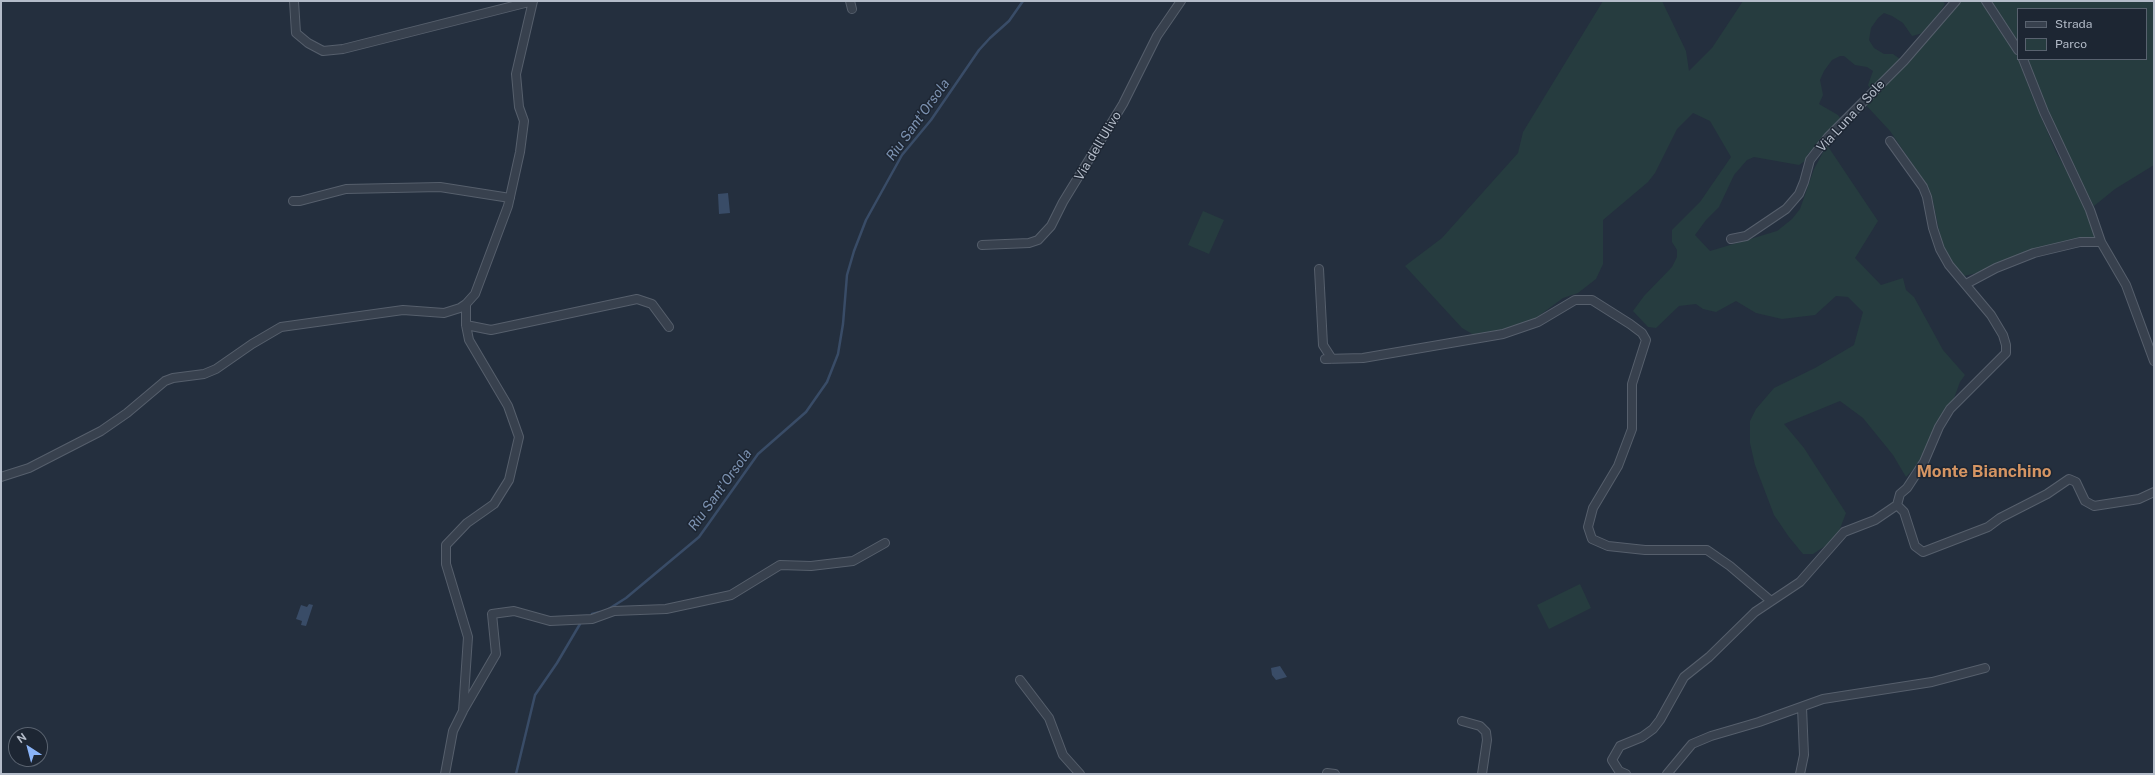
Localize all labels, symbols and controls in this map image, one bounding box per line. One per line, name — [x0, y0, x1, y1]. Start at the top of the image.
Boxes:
legend — [2017, 8, 2147, 60]
text: Strada — [2055, 17, 2092, 31]
text: Parco — [2055, 37, 2087, 51]
water label: Riu Sant'Orsola — [883, 76, 953, 164]
street label: Via Luna e Sole — [1814, 77, 1888, 155]
street label: Via dell'Ulivo — [1071, 109, 1125, 183]
water label: Riu Sant'Orsola — [685, 446, 755, 534]
district label: Monte Bianchino — [1916, 462, 2052, 482]
north arrow — [8, 727, 48, 767]
text: N — [15, 731, 29, 745]

